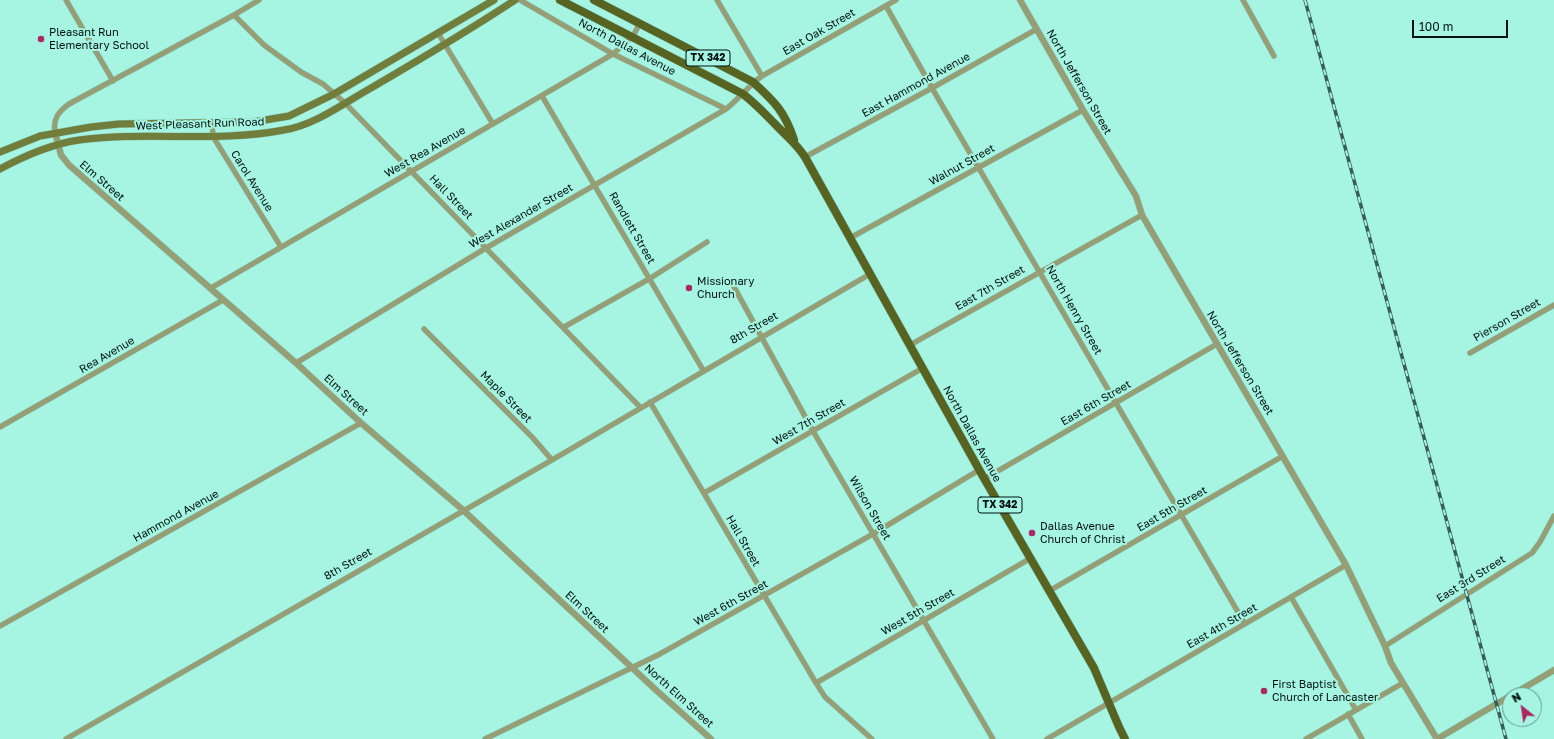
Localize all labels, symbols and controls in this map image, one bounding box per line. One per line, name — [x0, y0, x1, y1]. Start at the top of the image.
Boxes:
street label: East Oak Street — [780, 6, 858, 58]
scale bar — [1414, 12, 1510, 38]
street label: North Dallas Avenue — [576, 16, 678, 78]
text: 100 m — [1419, 19, 1453, 34]
place label: Pleasant Run Elementary School — [49, 26, 149, 52]
street label: North Jefferson Street — [1044, 27, 1114, 137]
marker: Pleasant Run Elementary School — [36, 34, 46, 44]
road number: TX 342 — [686, 50, 730, 66]
street label: East Hammond Avenue — [860, 50, 972, 120]
street label: West Pleasant Run Road — [135, 115, 265, 133]
street label: West Rea Avenue — [382, 124, 468, 180]
street label: Walnut Street — [927, 142, 997, 188]
street label: Carol Avenue — [228, 148, 276, 214]
street label: Elm Street — [77, 158, 127, 204]
street label: Hall Street — [426, 172, 476, 222]
street label: West Alexander Street — [467, 181, 575, 251]
street label: Randlett Street — [606, 190, 658, 266]
street label: East 7th Street — [953, 263, 1027, 313]
street label: North Henry Street — [1043, 263, 1105, 357]
place label: Missionary Church — [697, 275, 754, 301]
marker: Missionary Church — [684, 283, 694, 293]
street label: Pierson Street — [1471, 295, 1543, 345]
street label: 8th Street — [728, 309, 780, 347]
street label: North Jefferson Street — [1204, 309, 1276, 417]
street label: Rea Avenue — [77, 334, 137, 376]
street label: Maple Street — [477, 368, 535, 426]
street label: Elm Street — [321, 372, 371, 418]
street label: East 6th Street — [1059, 378, 1133, 428]
street label: North Dallas Avenue — [940, 384, 1004, 484]
street label: West 7th Street — [770, 396, 848, 448]
street label: Wilson Street — [846, 474, 894, 542]
street label: East 5th Street — [1135, 484, 1209, 534]
street label: Hammond Avenue — [131, 487, 221, 545]
road number: TX 342 — [978, 497, 1022, 513]
street label: Hall Street — [723, 513, 763, 569]
place label: Dallas Avenue Church of Christ — [1040, 520, 1126, 546]
marker: Dallas Avenue Church of Christ — [1027, 528, 1037, 538]
street label: 8th Street — [322, 545, 374, 583]
street label: East 3rd Street — [1434, 553, 1508, 605]
street label: West 6th Street — [692, 577, 770, 629]
street label: West 5th Street — [879, 586, 957, 638]
street label: Elm Street — [562, 588, 612, 636]
street label: East 4th Street — [1185, 601, 1259, 651]
street label: North Elm Street — [642, 661, 716, 731]
place label: First Baptist Church of Lancaster — [1272, 678, 1378, 704]
marker: First Baptist Church of Lancaster — [1259, 686, 1269, 696]
north arrow — [1502, 687, 1542, 727]
text: N — [1509, 689, 1523, 705]

